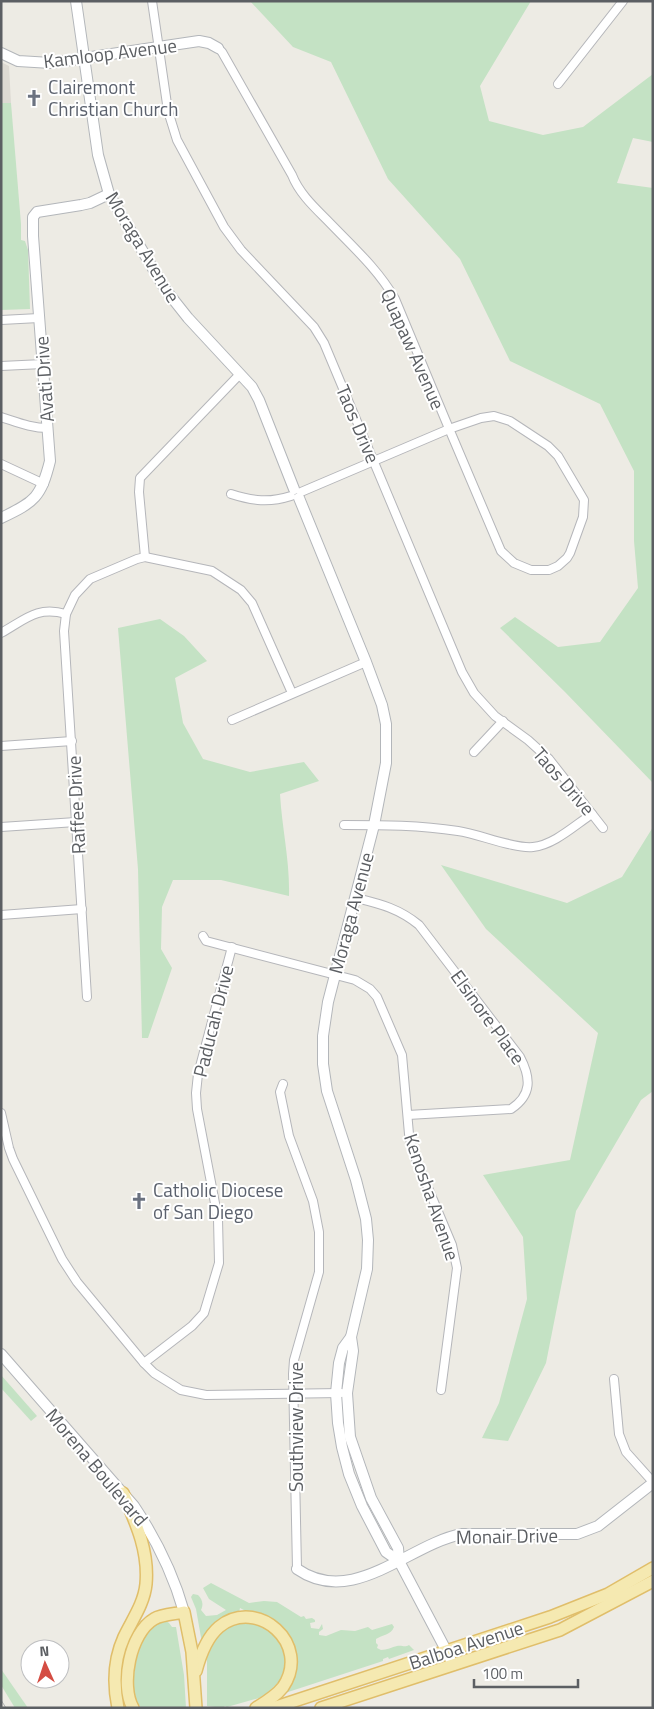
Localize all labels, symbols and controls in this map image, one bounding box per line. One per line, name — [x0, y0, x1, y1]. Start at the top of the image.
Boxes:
street label: Kamloop Avenue — [42, 30, 178, 75]
place label: Clairemont Christian Church — [48, 72, 178, 123]
church icon: Clairemont Christian Church — [24, 88, 44, 108]
street label: Moraga Avenue — [99, 186, 188, 308]
street label: Quapaw Avenue — [374, 284, 453, 414]
street label: Avati Drive — [26, 335, 61, 423]
street label: Taos Drive — [329, 380, 388, 467]
street label: Taos Drive — [526, 740, 602, 821]
street label: Raffee Drive — [58, 755, 93, 855]
street label: Moraga Avenue — [320, 849, 381, 977]
street label: Paducah Drive — [185, 962, 240, 1080]
street label: Elsinore Place — [444, 963, 533, 1070]
street label: Kenosha Avenue — [397, 1129, 468, 1264]
place label: Catholic Diocese of San Diego — [153, 1175, 283, 1226]
church icon: Catholic Diocese of San Diego — [129, 1191, 149, 1211]
street label: Southview Drive — [281, 1362, 310, 1492]
street label: Morena Boulevard — [39, 1401, 156, 1532]
street label: Monair Drive — [456, 1520, 558, 1551]
street label: Balboa Avenue — [405, 1612, 527, 1677]
north arrow — [20, 1639, 70, 1689]
text: N — [39, 1640, 50, 1661]
scale bar — [474, 1656, 578, 1688]
text: 100 m — [482, 1662, 523, 1685]

